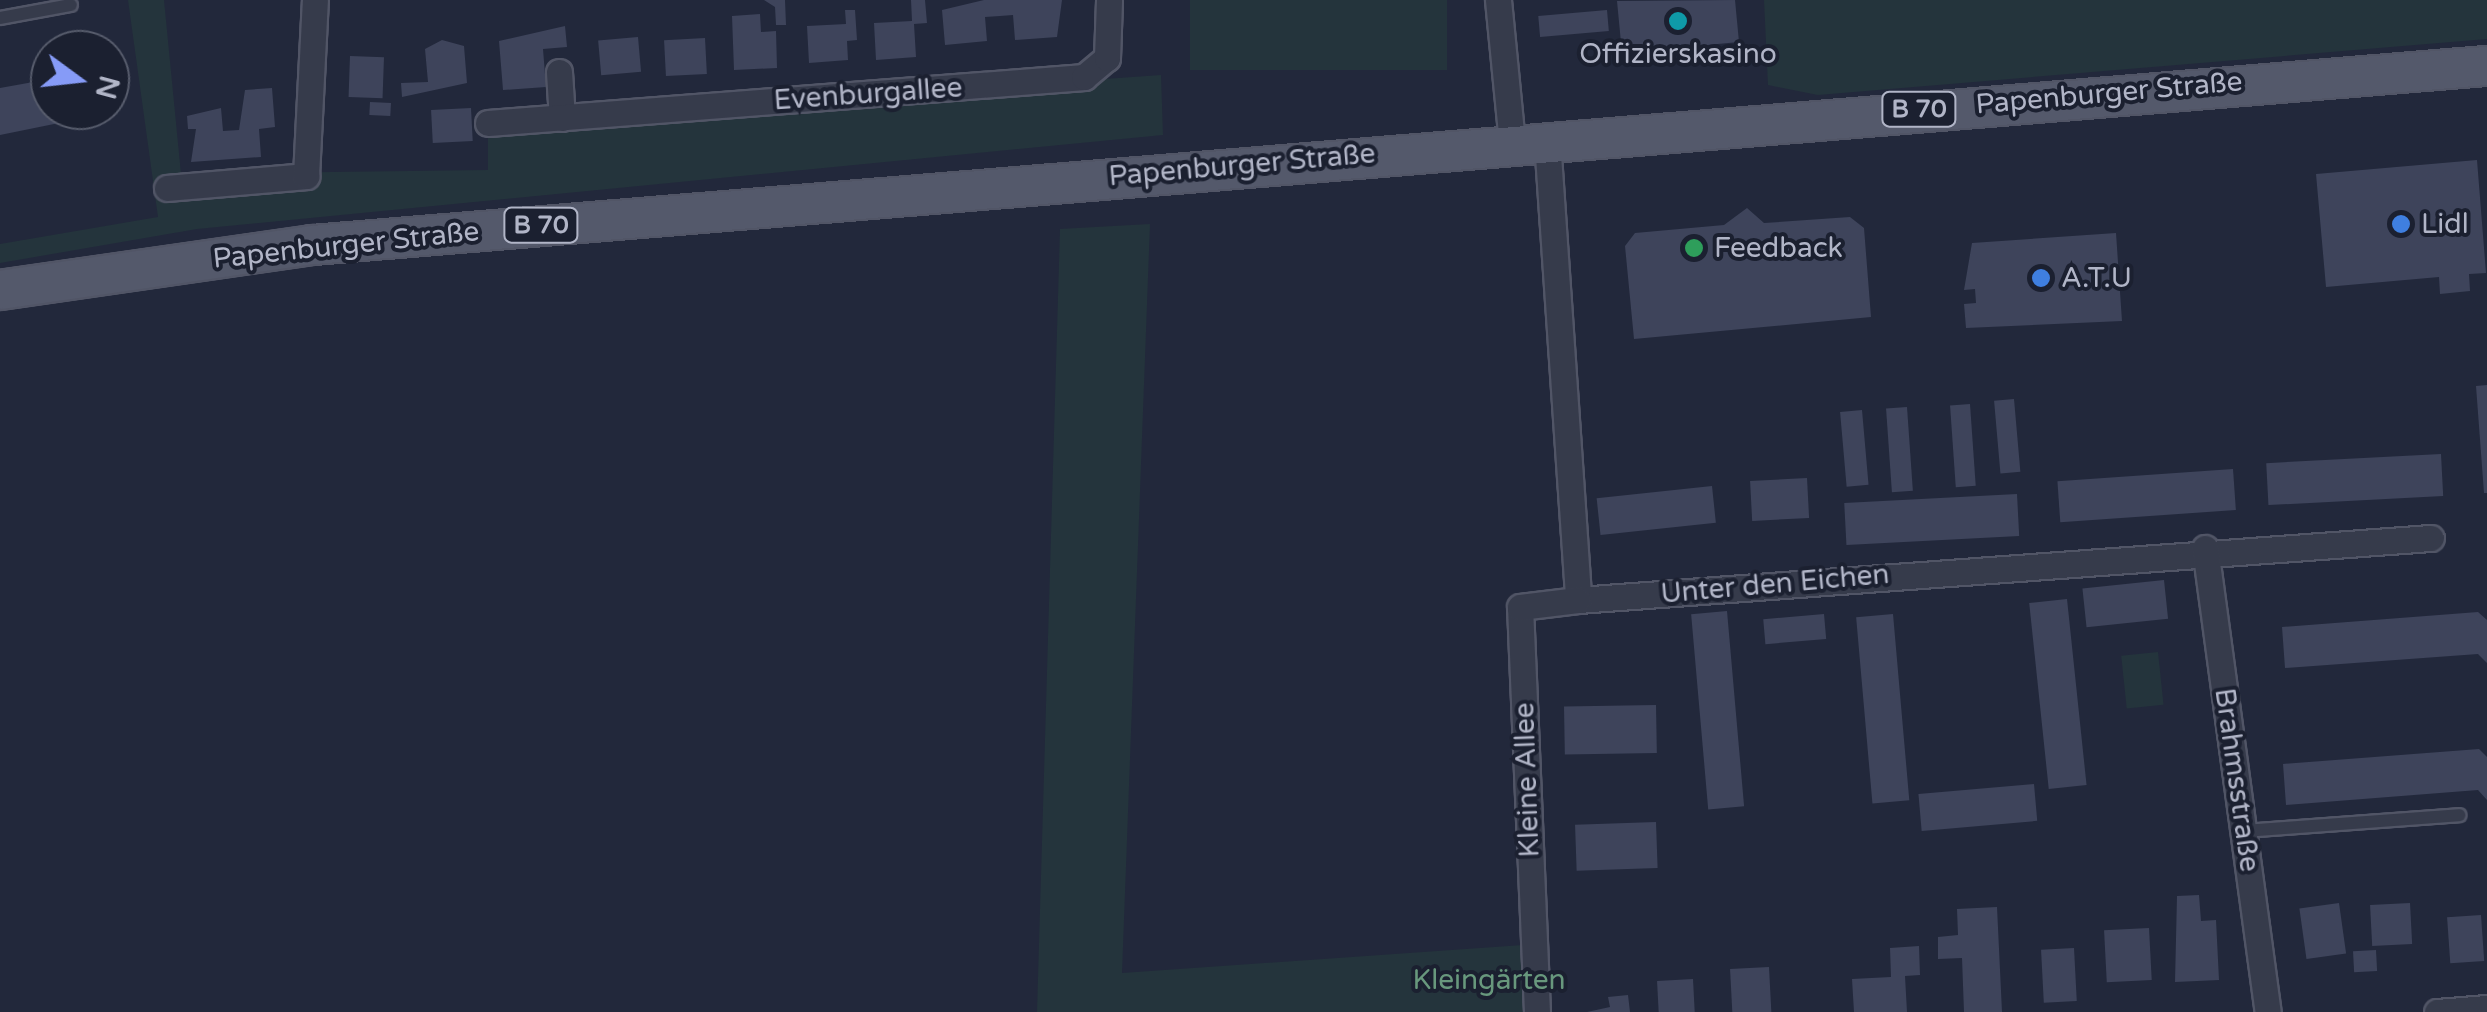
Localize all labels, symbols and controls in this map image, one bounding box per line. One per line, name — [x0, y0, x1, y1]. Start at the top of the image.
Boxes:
marker: Offizierskasino — [1667, 10, 1689, 32]
north arrow — [30, 30, 130, 130]
place label: Offizierskasino — [1579, 37, 1777, 71]
street label: Papenburger Straße — [1974, 65, 2244, 121]
street label: Evenburgallee — [773, 71, 963, 117]
text: N — [88, 72, 126, 102]
road number: B 70 — [1879, 89, 1959, 129]
street label: Papenburger Straße — [1107, 137, 1377, 193]
road number: B 70 — [501, 205, 581, 245]
place label: Lidl — [2421, 207, 2469, 241]
marker: Lidl — [2390, 213, 2412, 235]
street label: Papenburger Straße — [211, 214, 481, 276]
place label: Feedback — [1714, 231, 1843, 265]
marker: Feedback — [1683, 237, 1705, 259]
place label: A.T.U — [2061, 261, 2132, 295]
marker: A.T.U — [2030, 267, 2052, 289]
street label: Unter den Eichen — [1659, 557, 1891, 611]
street label: Brahmsstraße — [2207, 686, 2267, 874]
street label: Kleine Allee — [1508, 702, 1546, 858]
park label: Kleingärten — [1412, 963, 1566, 997]

